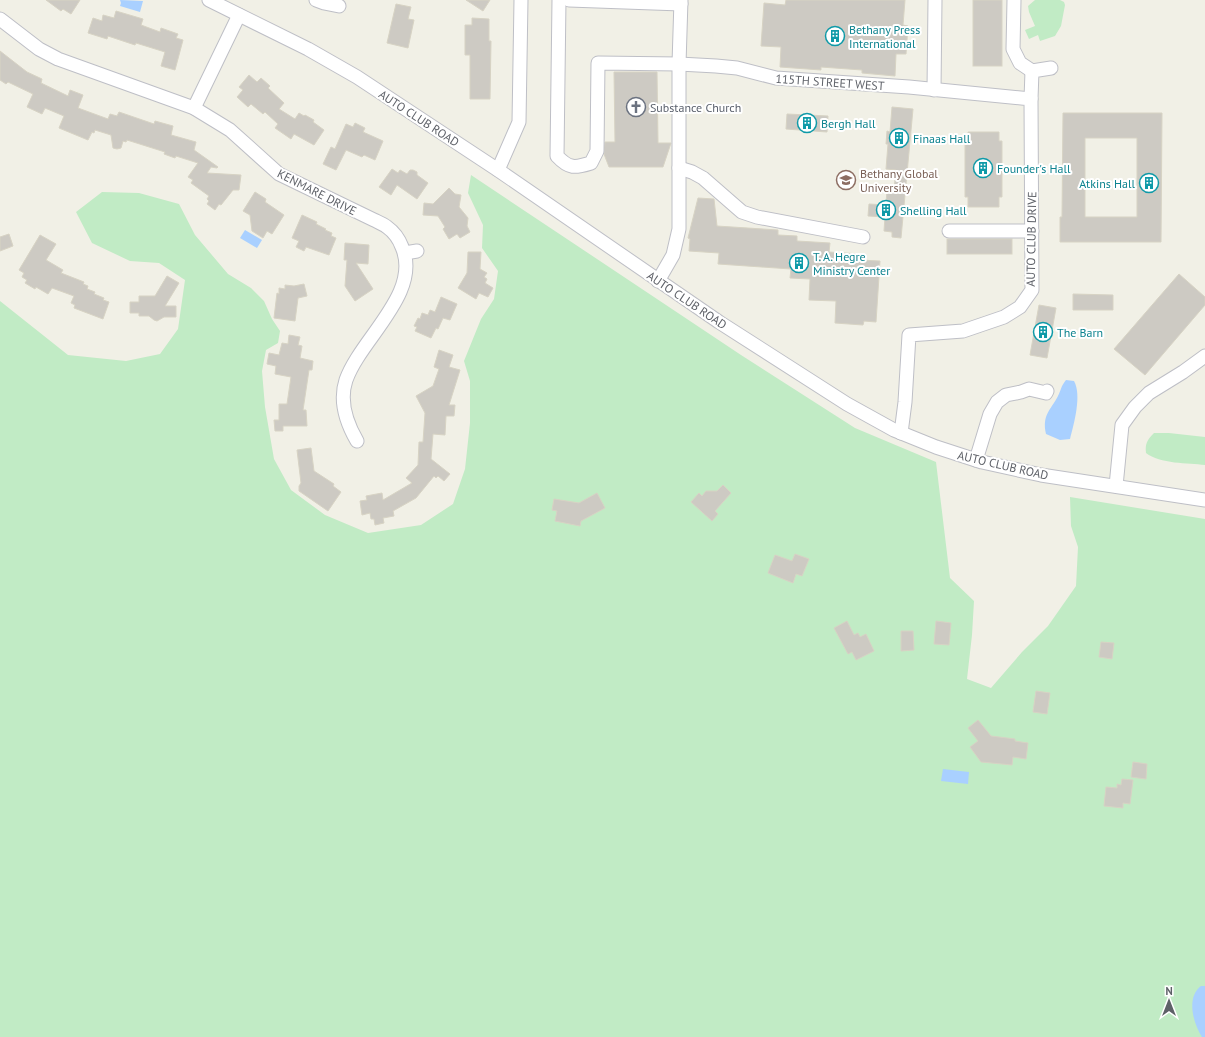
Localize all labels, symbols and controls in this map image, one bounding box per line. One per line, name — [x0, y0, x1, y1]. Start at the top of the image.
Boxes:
place label: Bethany Press International — [849, 22, 920, 51]
building icon: Bethany Press International — [824, 25, 846, 47]
street label: 115TH STREET WEST — [775, 71, 885, 93]
street label: AUTO CLUB ROAD — [376, 86, 462, 150]
church icon: Substance Church — [625, 96, 647, 118]
place label: Substance Church — [650, 100, 741, 115]
building icon: Bergh Hall — [796, 112, 818, 134]
place label: Bergh Hall — [821, 116, 876, 131]
building icon: Finaas Hall — [888, 127, 910, 149]
place label: Finaas Hall — [913, 131, 971, 146]
building icon: Founder's Hall — [972, 157, 994, 179]
place label: Founder's Hall — [997, 161, 1071, 176]
street label: KENMARE DRIVE — [275, 166, 359, 218]
place label: Bethany Global University — [860, 166, 938, 195]
school or university icon: Bethany Global University — [835, 169, 857, 191]
building icon: Atkins Hall — [1138, 172, 1160, 194]
place label: Atkins Hall — [1079, 176, 1135, 191]
street label: AUTO CLUB DRIVE — [1023, 191, 1039, 287]
building icon: Shelling Hall — [875, 199, 897, 221]
place label: Shelling Hall — [900, 203, 967, 218]
place label: T. A. Hegre Ministry Center — [813, 249, 890, 278]
building icon: T. A. Hegre Ministry Center — [788, 252, 810, 274]
street label: AUTO CLUB ROAD — [644, 268, 730, 332]
building icon: The Barn — [1032, 321, 1054, 343]
place label: The Barn — [1057, 325, 1103, 340]
street label: AUTO CLUB ROAD — [956, 447, 1050, 483]
north arrow — [1149, 981, 1189, 1021]
text: N — [1165, 984, 1173, 998]

